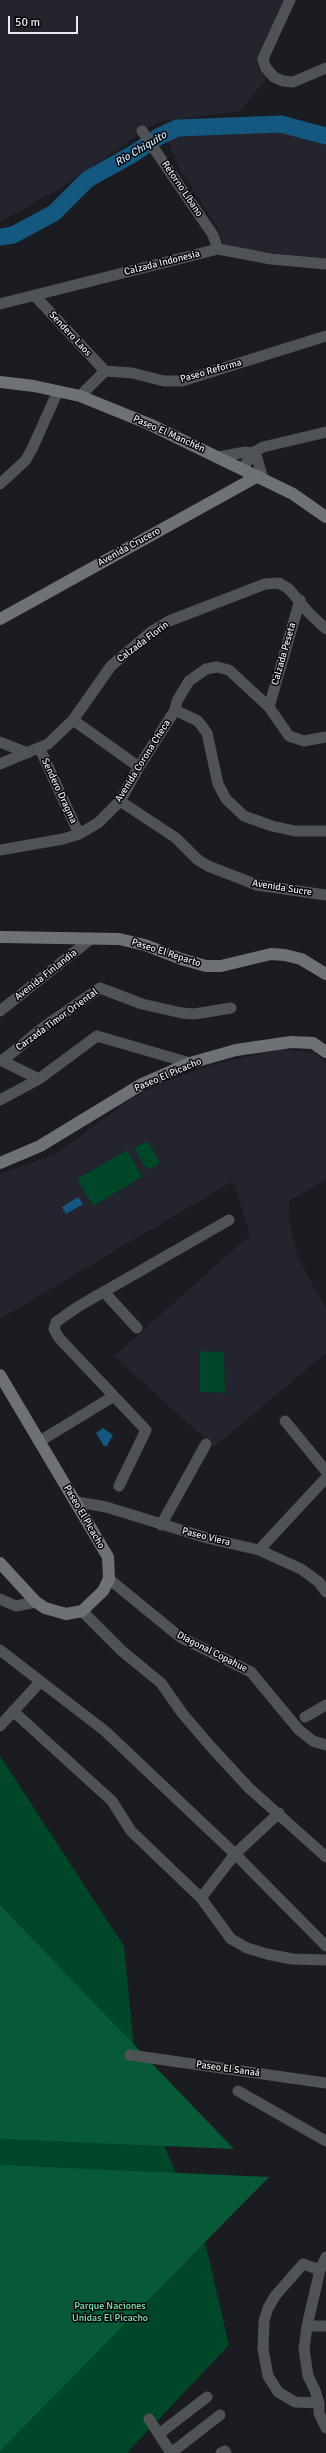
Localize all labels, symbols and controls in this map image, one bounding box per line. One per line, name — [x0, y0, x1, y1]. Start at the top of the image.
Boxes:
scale bar — [10, 8, 80, 34]
text: 50 m — [15, 15, 40, 30]
water label: Río Chiquito — [113, 129, 169, 169]
street label: Retorno Líbano — [159, 159, 205, 219]
street label: Calzada Indonesia — [123, 248, 201, 278]
street label: Sendero Laos — [46, 309, 94, 359]
street label: Paseo Reforma — [179, 357, 243, 385]
street label: Paseo El Manchén — [131, 413, 207, 455]
street label: Avenida Crucero — [96, 525, 162, 569]
street label: Calzada Florín — [115, 619, 171, 665]
street label: Calzada Peseta — [269, 621, 299, 687]
street label: Avenida Corona Checa — [113, 718, 173, 804]
street label: Sendero Dragma — [39, 756, 79, 826]
street label: Avenida Sucre — [251, 877, 313, 899]
street label: Paseo El Reparto — [130, 936, 202, 970]
street label: Avenida Finlandia — [12, 947, 80, 1003]
street label: Carzada Timor Oriental — [14, 986, 100, 1054]
street label: Paseo El Picacho — [133, 1055, 203, 1095]
street label: Paseo El Picacho — [61, 1483, 107, 1551]
street label: Paseo Viera — [181, 1525, 231, 1549]
street label: Diagonal Copahue — [175, 1629, 249, 1675]
street label: Paseo El Sanaá — [195, 2059, 261, 2079]
park label: Parque Naciones Unidas El Picacho — [72, 2300, 148, 2324]

